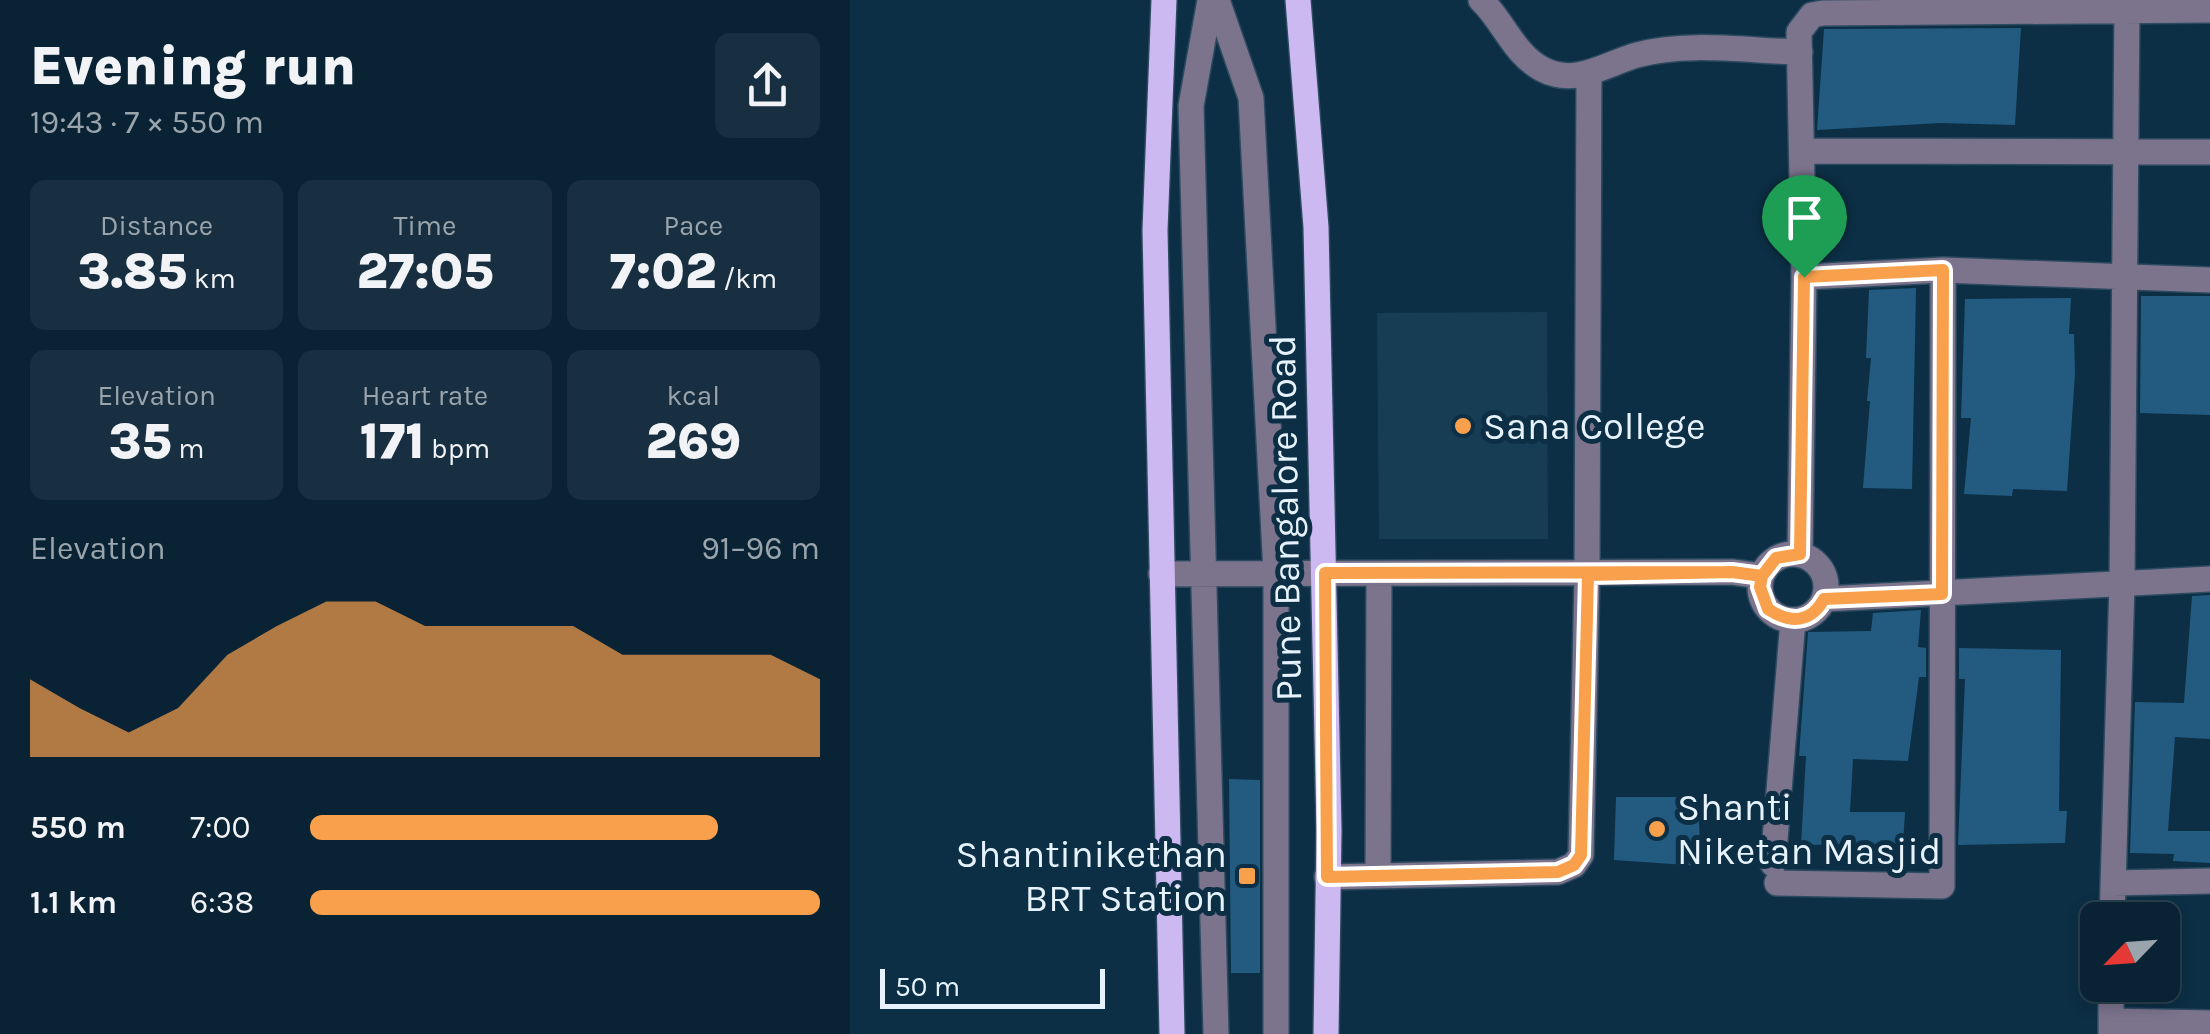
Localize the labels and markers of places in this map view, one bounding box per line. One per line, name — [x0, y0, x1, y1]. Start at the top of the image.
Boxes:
pin — [1762, 175, 1847, 278]
place label: Sana College — [1483, 404, 1706, 449]
marker: Sana College — [1452, 415, 1474, 437]
place label: Shanti Niketan Masjid — [1677, 785, 1941, 874]
marker: Shanti Niketan Masjid — [1646, 818, 1668, 840]
place label: Shantinikethan BRT Station — [955, 832, 1227, 921]
marker: Shantinikethan BRT Station — [1236, 865, 1258, 887]

